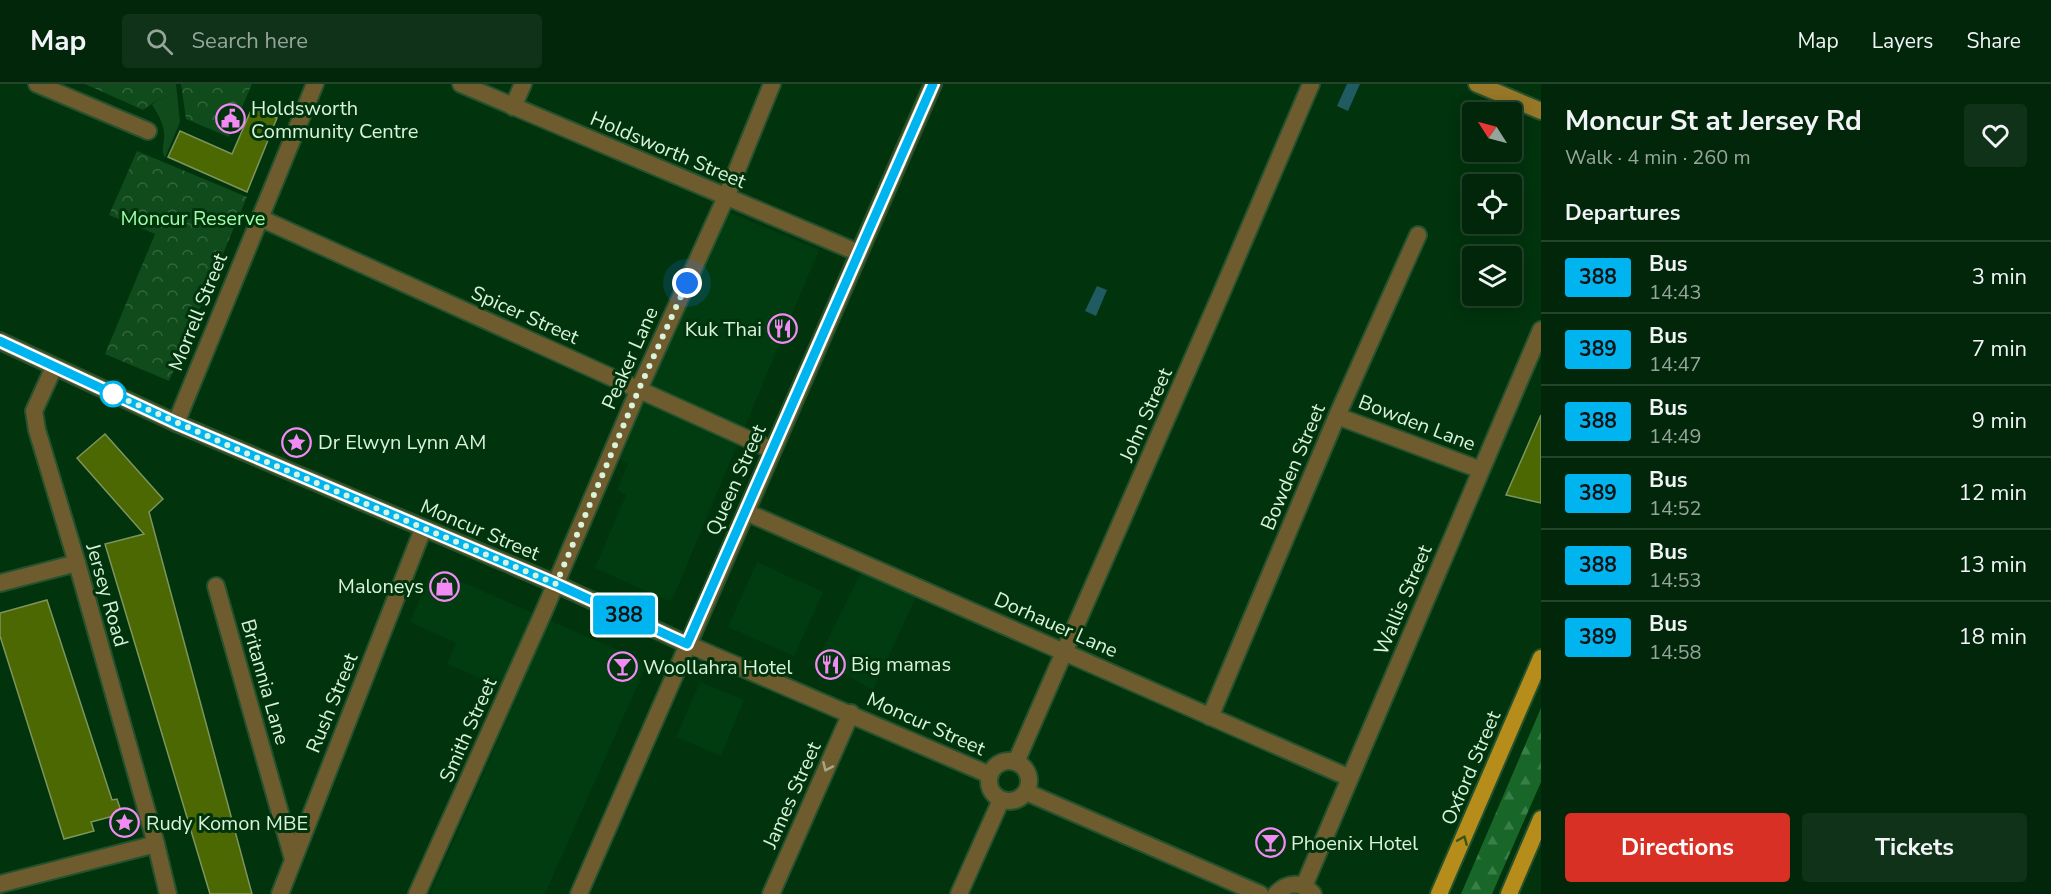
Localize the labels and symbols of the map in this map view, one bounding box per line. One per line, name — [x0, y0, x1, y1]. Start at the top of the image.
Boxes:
place label: Holdsworth Community Centre — [251, 95, 418, 145]
north arrow — [1462, 102, 1522, 162]
public building icon: Holdsworth Community Centre — [214, 103, 246, 135]
street label: Holdsworth Street — [586, 105, 751, 195]
park label: Moncur Reserve — [121, 205, 265, 232]
street label: Morrell Street — [162, 248, 234, 375]
your location — [672, 268, 702, 298]
street label: Spicer Street — [467, 279, 584, 351]
street label: Peaker Lane — [595, 302, 665, 414]
restaurant icon: Kuk Thai — [767, 313, 799, 345]
place label: Kuk Thai — [685, 316, 762, 343]
street label: John Street — [1113, 363, 1179, 467]
unlabelled marker — [100, 381, 126, 407]
street label: Bowden Lane — [1355, 388, 1479, 458]
street label: Bowden Street — [1254, 399, 1332, 534]
street label: Queen Street — [699, 419, 773, 540]
place icon: Dr Elwyn Lynn AM — [281, 426, 313, 458]
place label: Dr Elwyn Lynn AM — [318, 429, 486, 456]
street label: Moncur Street — [416, 493, 545, 568]
street label: Jersey Road — [79, 539, 135, 650]
street label: Wallis Street — [1368, 540, 1439, 659]
shop icon: Maloneys — [429, 570, 461, 602]
place label: Maloneys — [338, 573, 424, 600]
street label: Dorhauer Lane — [990, 586, 1122, 664]
line badge: 388 — [590, 596, 658, 634]
street label: Britannia Lane — [234, 616, 296, 748]
street label: Rush Street — [300, 648, 365, 757]
restaurant icon: Big mamas — [814, 648, 846, 680]
bar icon: Woollahra Hotel — [606, 651, 638, 683]
place label: Big mamas — [851, 651, 951, 678]
place label: Woollahra Hotel — [643, 654, 792, 681]
street label: Smith Street — [433, 672, 504, 787]
street label: Moncur Street — [863, 686, 990, 763]
street label: Oxford Street — [1435, 706, 1508, 829]
street label: James Street — [756, 736, 828, 854]
one-way arrow — [823, 760, 835, 771]
place icon: Rudy Komon MBE — [109, 807, 141, 839]
place label: Rudy Komon MBE — [146, 810, 308, 837]
bar icon: Phoenix Hotel — [1254, 827, 1286, 859]
place label: Phoenix Hotel — [1291, 830, 1418, 857]
one-way arrow — [1455, 836, 1467, 847]

